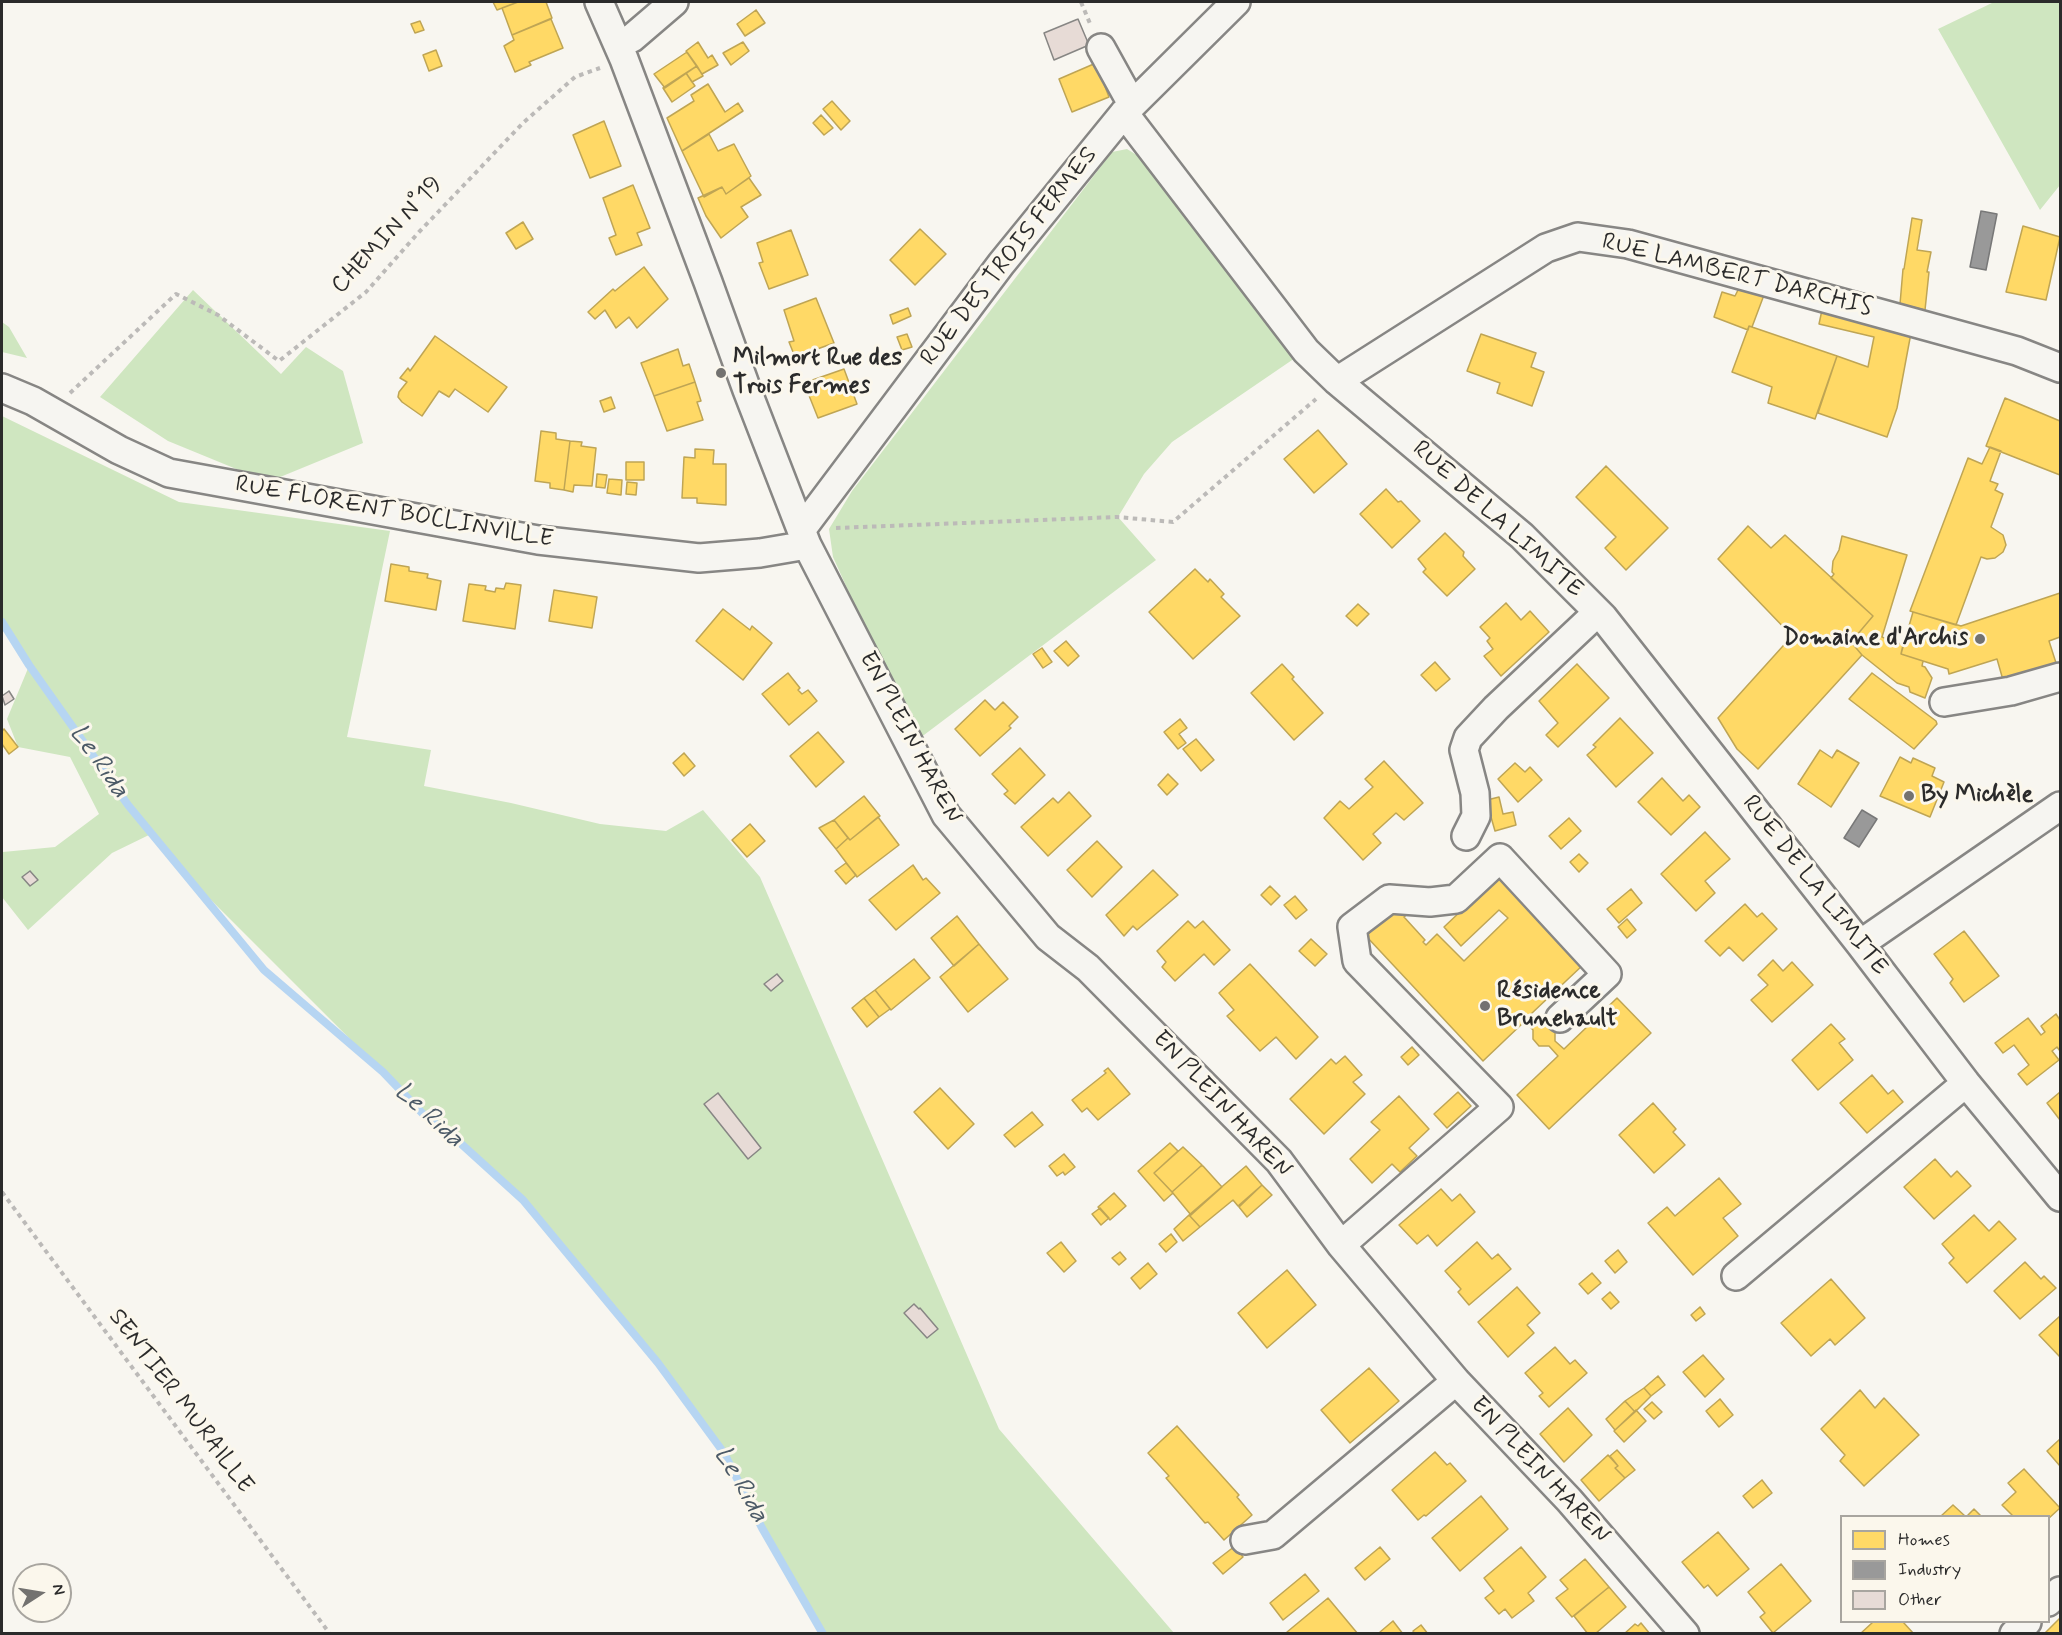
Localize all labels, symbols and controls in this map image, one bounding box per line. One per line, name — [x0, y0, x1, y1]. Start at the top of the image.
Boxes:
street label: RUE DES TROIS FERMES — [916, 142, 1104, 372]
street label: CHEMIN N°19 — [326, 171, 450, 301]
street label: RUE LAMBERT DARCHIS — [1599, 228, 1875, 324]
place label: Milmort Rue des Trois Fermes — [733, 345, 902, 401]
marker: Milmort Rue des Trois Fermes — [714, 366, 728, 380]
street label: RUE DE LA LIMITE — [1405, 436, 1589, 604]
street label: RUE FLORENT BOCLINVILLE — [233, 471, 555, 555]
place label: Domaine d'Archis — [1782, 625, 1968, 653]
marker: Domaine d'Archis — [1973, 632, 1987, 646]
street label: EN PLEIN HAREN — [852, 647, 966, 829]
water label: Le Rida — [62, 719, 134, 805]
place label: By Michèle — [1921, 782, 2033, 810]
marker: By Michèle — [1902, 789, 1916, 803]
street label: RUE DE LA LIMITE — [1735, 790, 1893, 982]
place label: Résidence Brunehault — [1497, 978, 1617, 1034]
marker: Résidence Brunehault — [1478, 999, 1492, 1013]
street label: EN PLEIN HAREN — [1145, 1026, 1297, 1184]
water label: Le Rida — [387, 1077, 469, 1155]
street label: SENTIER MURAILLE — [101, 1304, 259, 1500]
street label: EN PLEIN HAREN — [1463, 1392, 1615, 1550]
water label: Le Rida — [706, 1441, 774, 1529]
legend — [1840, 1515, 2050, 1623]
text: Homes — [1898, 1528, 1950, 1552]
text: Industry — [1898, 1558, 1961, 1582]
north arrow — [12, 1563, 72, 1623]
text: N — [47, 1582, 70, 1597]
text: Other — [1898, 1588, 1942, 1612]

